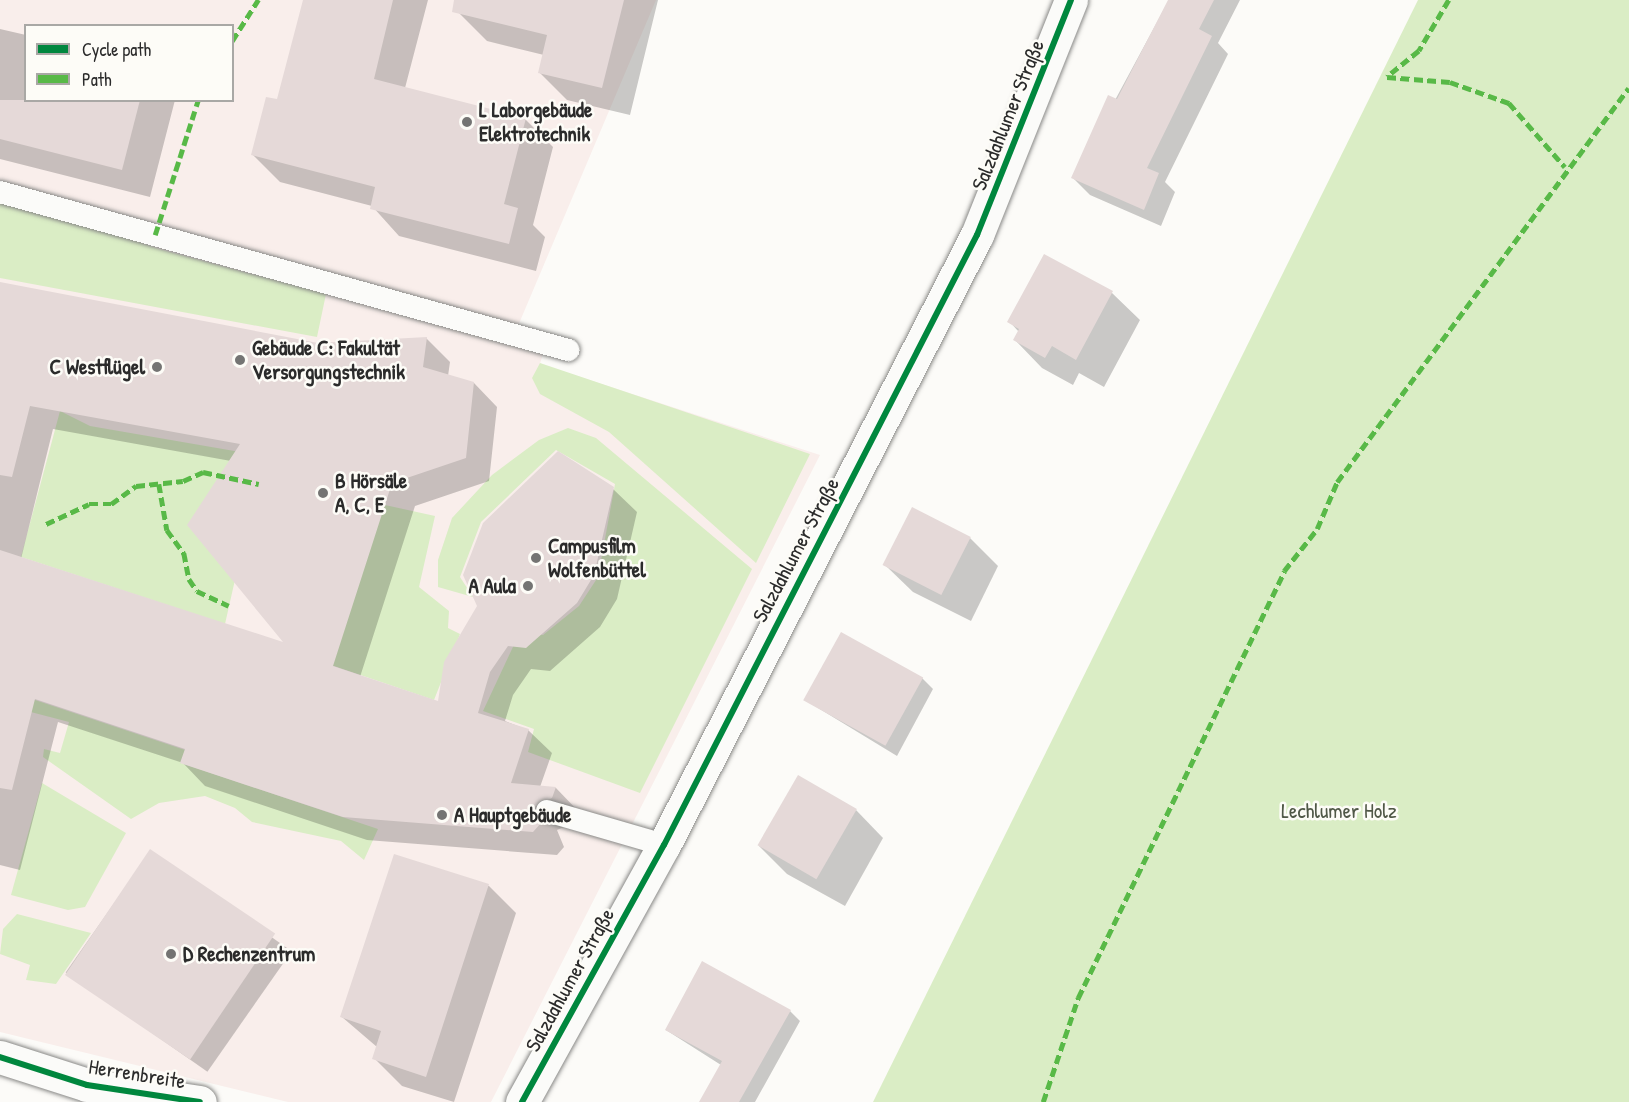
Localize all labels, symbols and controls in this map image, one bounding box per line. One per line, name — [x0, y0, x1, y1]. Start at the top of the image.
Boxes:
legend — [24, 24, 234, 102]
street label: Salzdahlumer Straße — [966, 36, 1050, 194]
text: Cycle path — [82, 37, 151, 62]
text: Path — [82, 67, 111, 92]
place label: L Laborgebäude Elektrotechnik — [479, 97, 592, 147]
marker: L Laborgebäude Elektrotechnik — [460, 115, 474, 129]
place label: Gebäude C: Fakultät Versorgungstechnik — [252, 335, 405, 385]
marker: Gebäude C: Fakultät Versorgungstechnik — [233, 353, 247, 367]
place label: C Westflügel — [50, 354, 145, 380]
marker: C Westflügel — [150, 360, 164, 374]
place label: B Hörsäle A, C, E — [335, 468, 407, 518]
street label: Salzdahlumer Straße — [747, 474, 845, 626]
marker: B Hörsäle A, C, E — [316, 486, 330, 500]
place label: Campusfilm Wolfenbüttel — [548, 533, 646, 583]
marker: Campusfilm Wolfenbüttel — [529, 551, 543, 565]
place label: A Aula — [468, 573, 516, 599]
marker: A Aula — [521, 579, 535, 593]
park label: Lechlumer Holz — [1281, 798, 1397, 824]
place label: A Hauptgebäude — [454, 802, 571, 828]
marker: A Hauptgebäude — [435, 808, 449, 822]
street label: Salzdahlumer Straße — [520, 904, 620, 1056]
place label: D Rechenzentrum — [183, 941, 315, 967]
marker: D Rechenzentrum — [164, 947, 178, 961]
street label: Herrenbreite — [87, 1054, 187, 1094]

